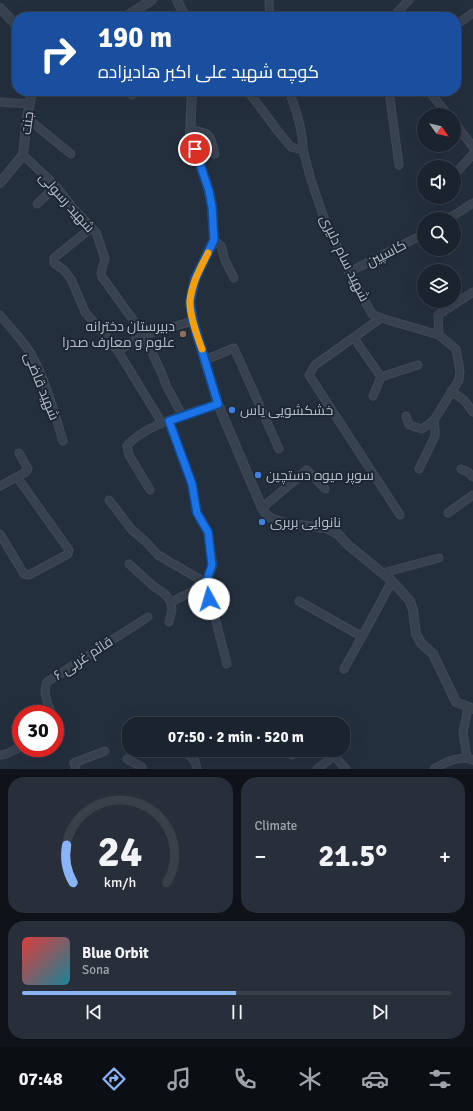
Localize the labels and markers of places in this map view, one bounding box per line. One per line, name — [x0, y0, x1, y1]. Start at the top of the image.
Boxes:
pin — [178, 132, 212, 166]
place label: دبیرستان دخترانه علوم و معارف صدرا — [62, 318, 175, 352]
marker: دبیرستان دخترانه علوم و معارف صدرا — [178, 329, 188, 339]
place label: خشکشویی یاس — [240, 402, 333, 419]
marker: خشکشویی یاس — [227, 405, 237, 415]
place label: سوپر میوه دستچین — [266, 467, 374, 485]
marker: سوپر میوه دستچین — [253, 470, 263, 480]
place label: نانوایی بربری — [270, 514, 341, 531]
marker: نانوایی بربری — [257, 517, 267, 527]

